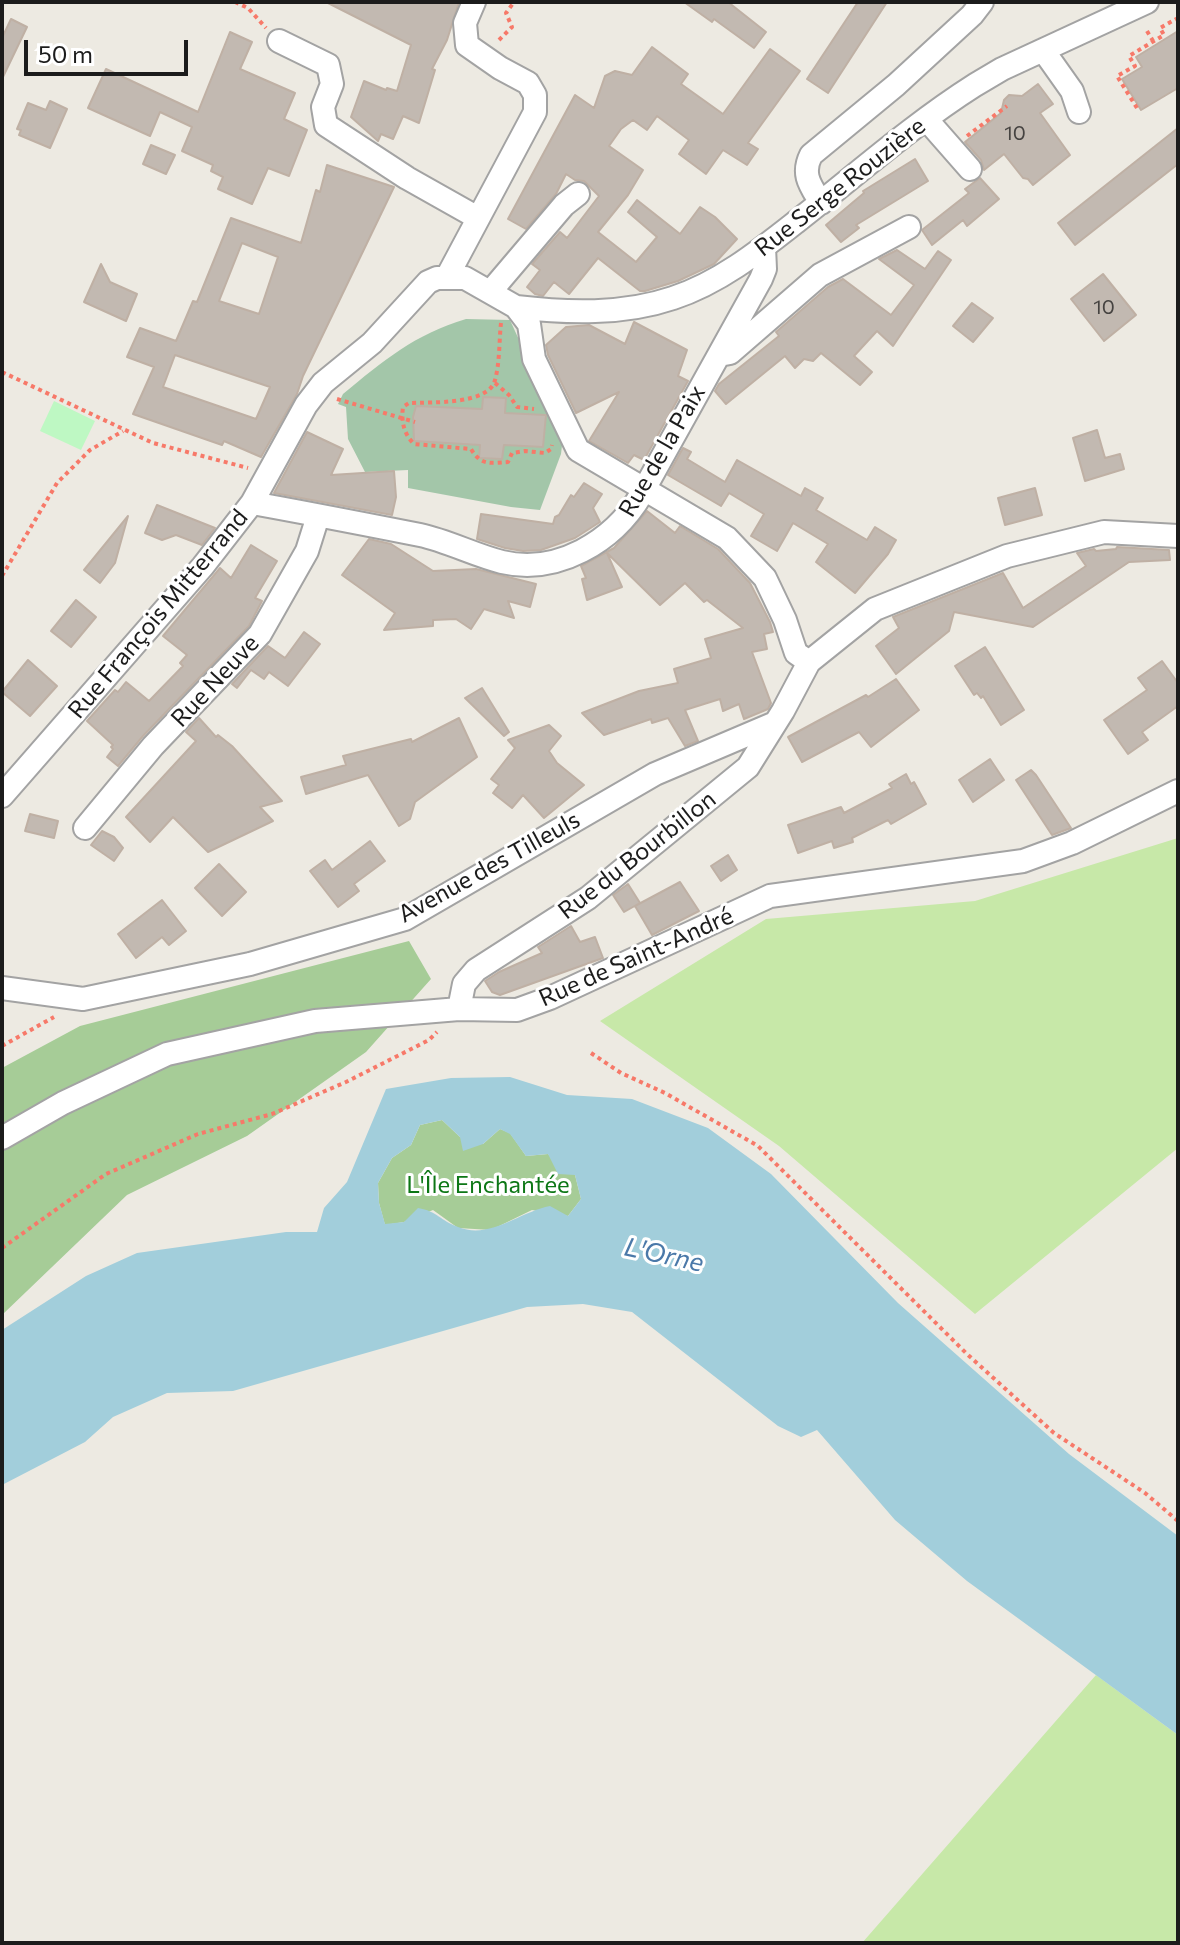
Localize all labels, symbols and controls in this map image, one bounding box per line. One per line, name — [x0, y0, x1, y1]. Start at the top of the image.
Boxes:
scale bar — [28, 24, 192, 74]
text: 50 m — [38, 39, 93, 68]
street label: Rue Serge Rouzière — [749, 111, 931, 263]
house number: 10 — [1004, 121, 1026, 145]
house number: 10 — [1093, 295, 1115, 319]
street label: Rue de la Paix — [613, 380, 711, 522]
street label: Rue François Mitterrand — [62, 504, 254, 724]
street label: Rue Neuve — [165, 629, 265, 733]
street label: Rue du Bourbillon — [553, 785, 721, 925]
street label: Avenue des Tilleuls — [393, 805, 585, 929]
street label: Rue de Saint-André — [534, 901, 738, 1013]
park label: L'Île Enchantée — [406, 1171, 570, 1199]
water label: L'Orne — [621, 1231, 707, 1279]

